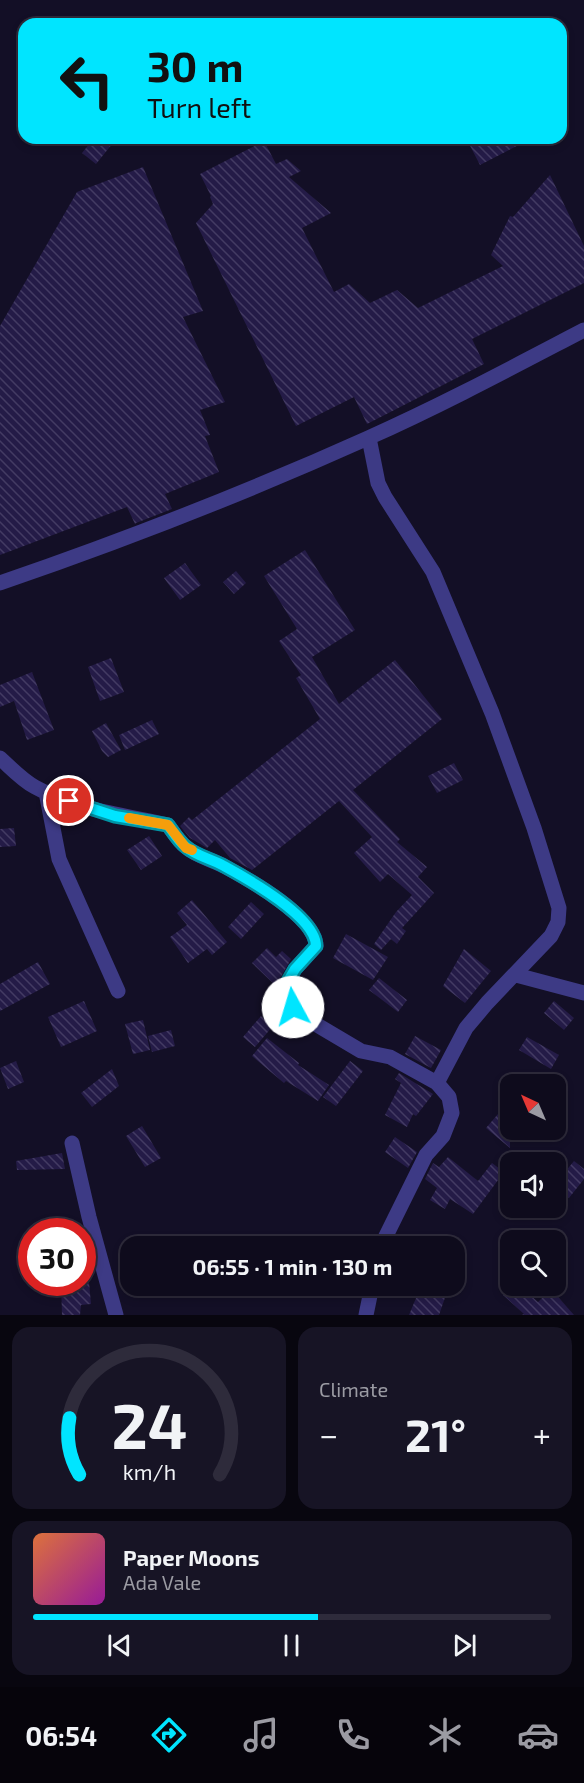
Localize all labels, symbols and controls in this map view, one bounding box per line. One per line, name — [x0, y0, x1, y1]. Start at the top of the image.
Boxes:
text: 30 m — [147, 40, 243, 90]
icon: left — [48, 42, 126, 120]
text: Turn left — [147, 91, 251, 123]
pin — [43, 775, 94, 826]
icon: arrive — [52, 784, 85, 817]
position arrow — [261, 975, 325, 1039]
north arrow — [500, 1074, 566, 1140]
map controls — [500, 1074, 566, 1296]
button: sound — [500, 1152, 566, 1218]
speed limit sign: 30 — [18, 1218, 96, 1296]
button: search — [500, 1230, 566, 1296]
text: 06:55 · 1 min · 130 m — [193, 1253, 392, 1279]
text: Climate — [319, 1377, 388, 1401]
text: 24 — [111, 1387, 187, 1462]
text: 21° — [405, 1407, 466, 1461]
text: − — [319, 1414, 338, 1454]
text: + — [533, 1414, 551, 1454]
text: km/h — [122, 1459, 176, 1484]
text: Paper Moons — [123, 1544, 259, 1570]
text: Ada Vale — [123, 1570, 201, 1594]
icon: previous — [103, 1629, 136, 1662]
icon: pause — [275, 1629, 308, 1662]
icon: next — [448, 1629, 481, 1662]
icon: directions — [148, 1714, 190, 1756]
icon: music — [240, 1714, 282, 1756]
icon: phone — [332, 1714, 374, 1756]
icon: climate — [424, 1714, 466, 1756]
icon: car — [517, 1714, 559, 1756]
text: 06:54 — [25, 1719, 97, 1751]

